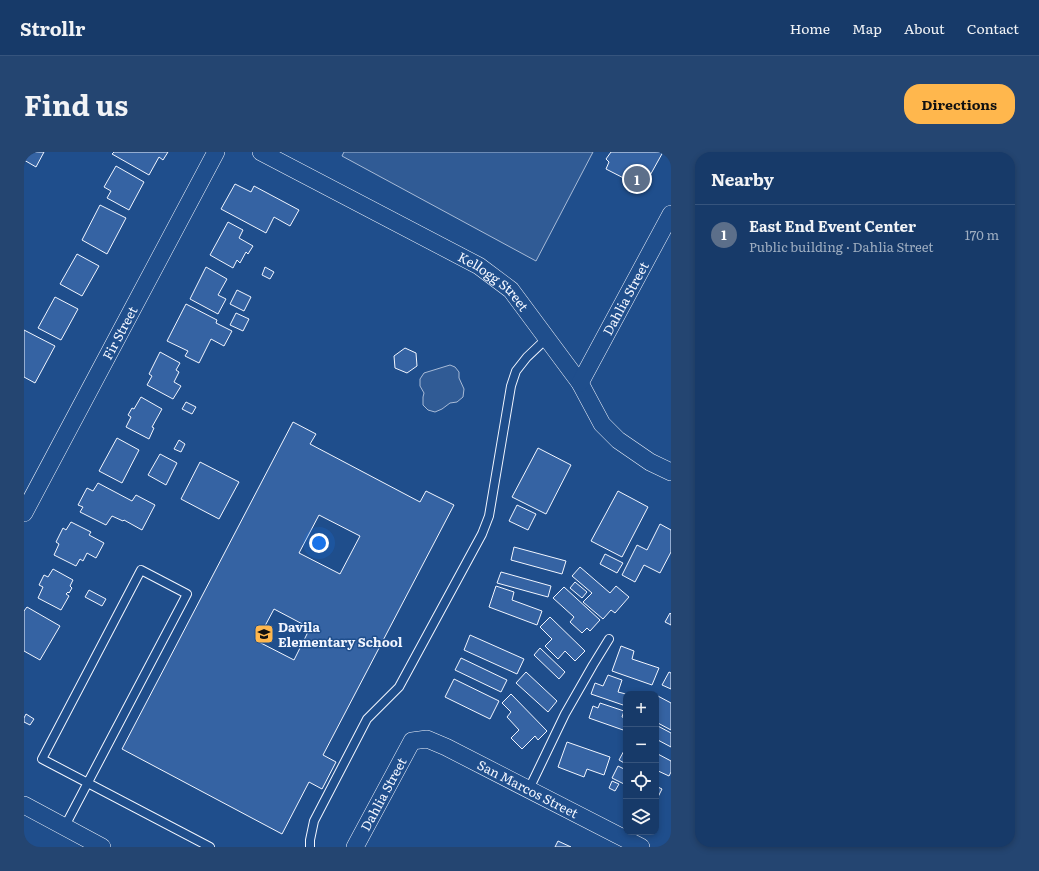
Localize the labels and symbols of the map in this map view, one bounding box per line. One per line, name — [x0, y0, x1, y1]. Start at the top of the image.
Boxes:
pin: 1 — [624, 164, 650, 194]
street label: Kellogg Street — [455, 247, 534, 316]
street label: Dahlia Street — [597, 257, 653, 338]
street label: Fir Street — [97, 302, 142, 363]
your location — [309, 533, 329, 553]
place label: Davila Elementary School — [278, 617, 403, 651]
school or university icon: Davila Elementary School — [253, 623, 275, 645]
street label: Dahlia Street — [355, 753, 411, 834]
street label: San Marcos Street — [474, 755, 582, 823]

